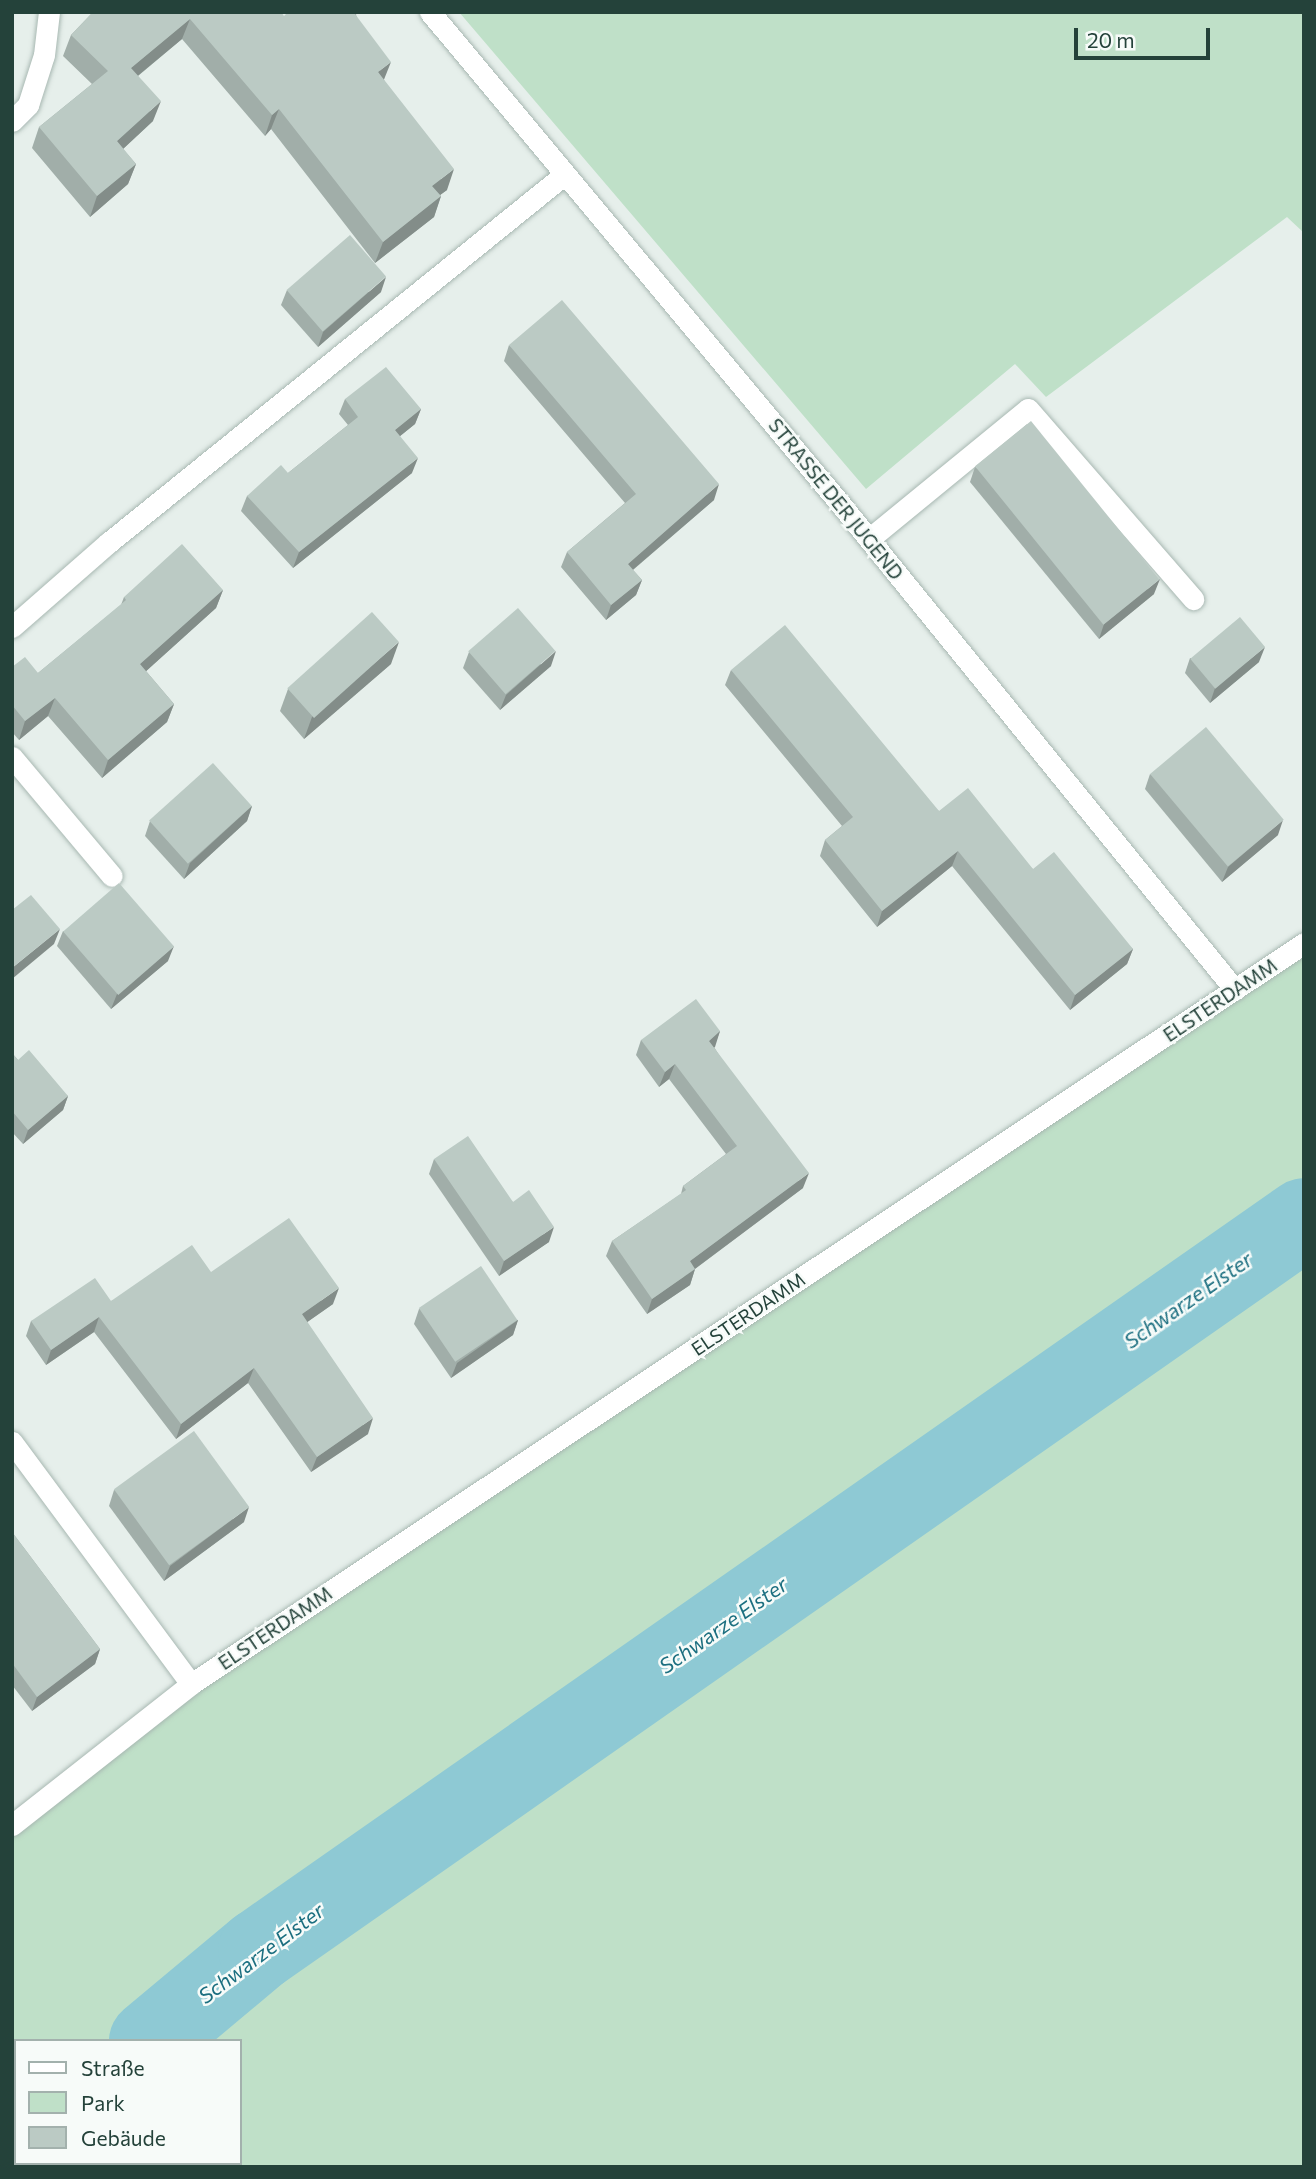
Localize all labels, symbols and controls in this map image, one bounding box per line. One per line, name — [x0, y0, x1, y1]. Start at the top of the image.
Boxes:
scale bar — [1078, 14, 1214, 58]
text: 20 m — [1087, 27, 1135, 52]
street label: STRASSE DER JUGEND — [764, 414, 908, 584]
street label: ELSTERDAMM — [1159, 954, 1281, 1046]
water label: Schwarze Elster — [1119, 1246, 1257, 1354]
street label: ELSTERDAMM — [687, 1268, 809, 1360]
water label: Schwarze Elster — [654, 1571, 792, 1679]
street label: ELSTERDAMM — [214, 1582, 336, 1674]
water label: Schwarze Elster — [193, 1898, 329, 2008]
legend — [14, 2039, 242, 2165]
text: Straße — [81, 2055, 145, 2080]
text: Park — [81, 2090, 125, 2115]
text: Gebäude — [81, 2125, 166, 2150]

